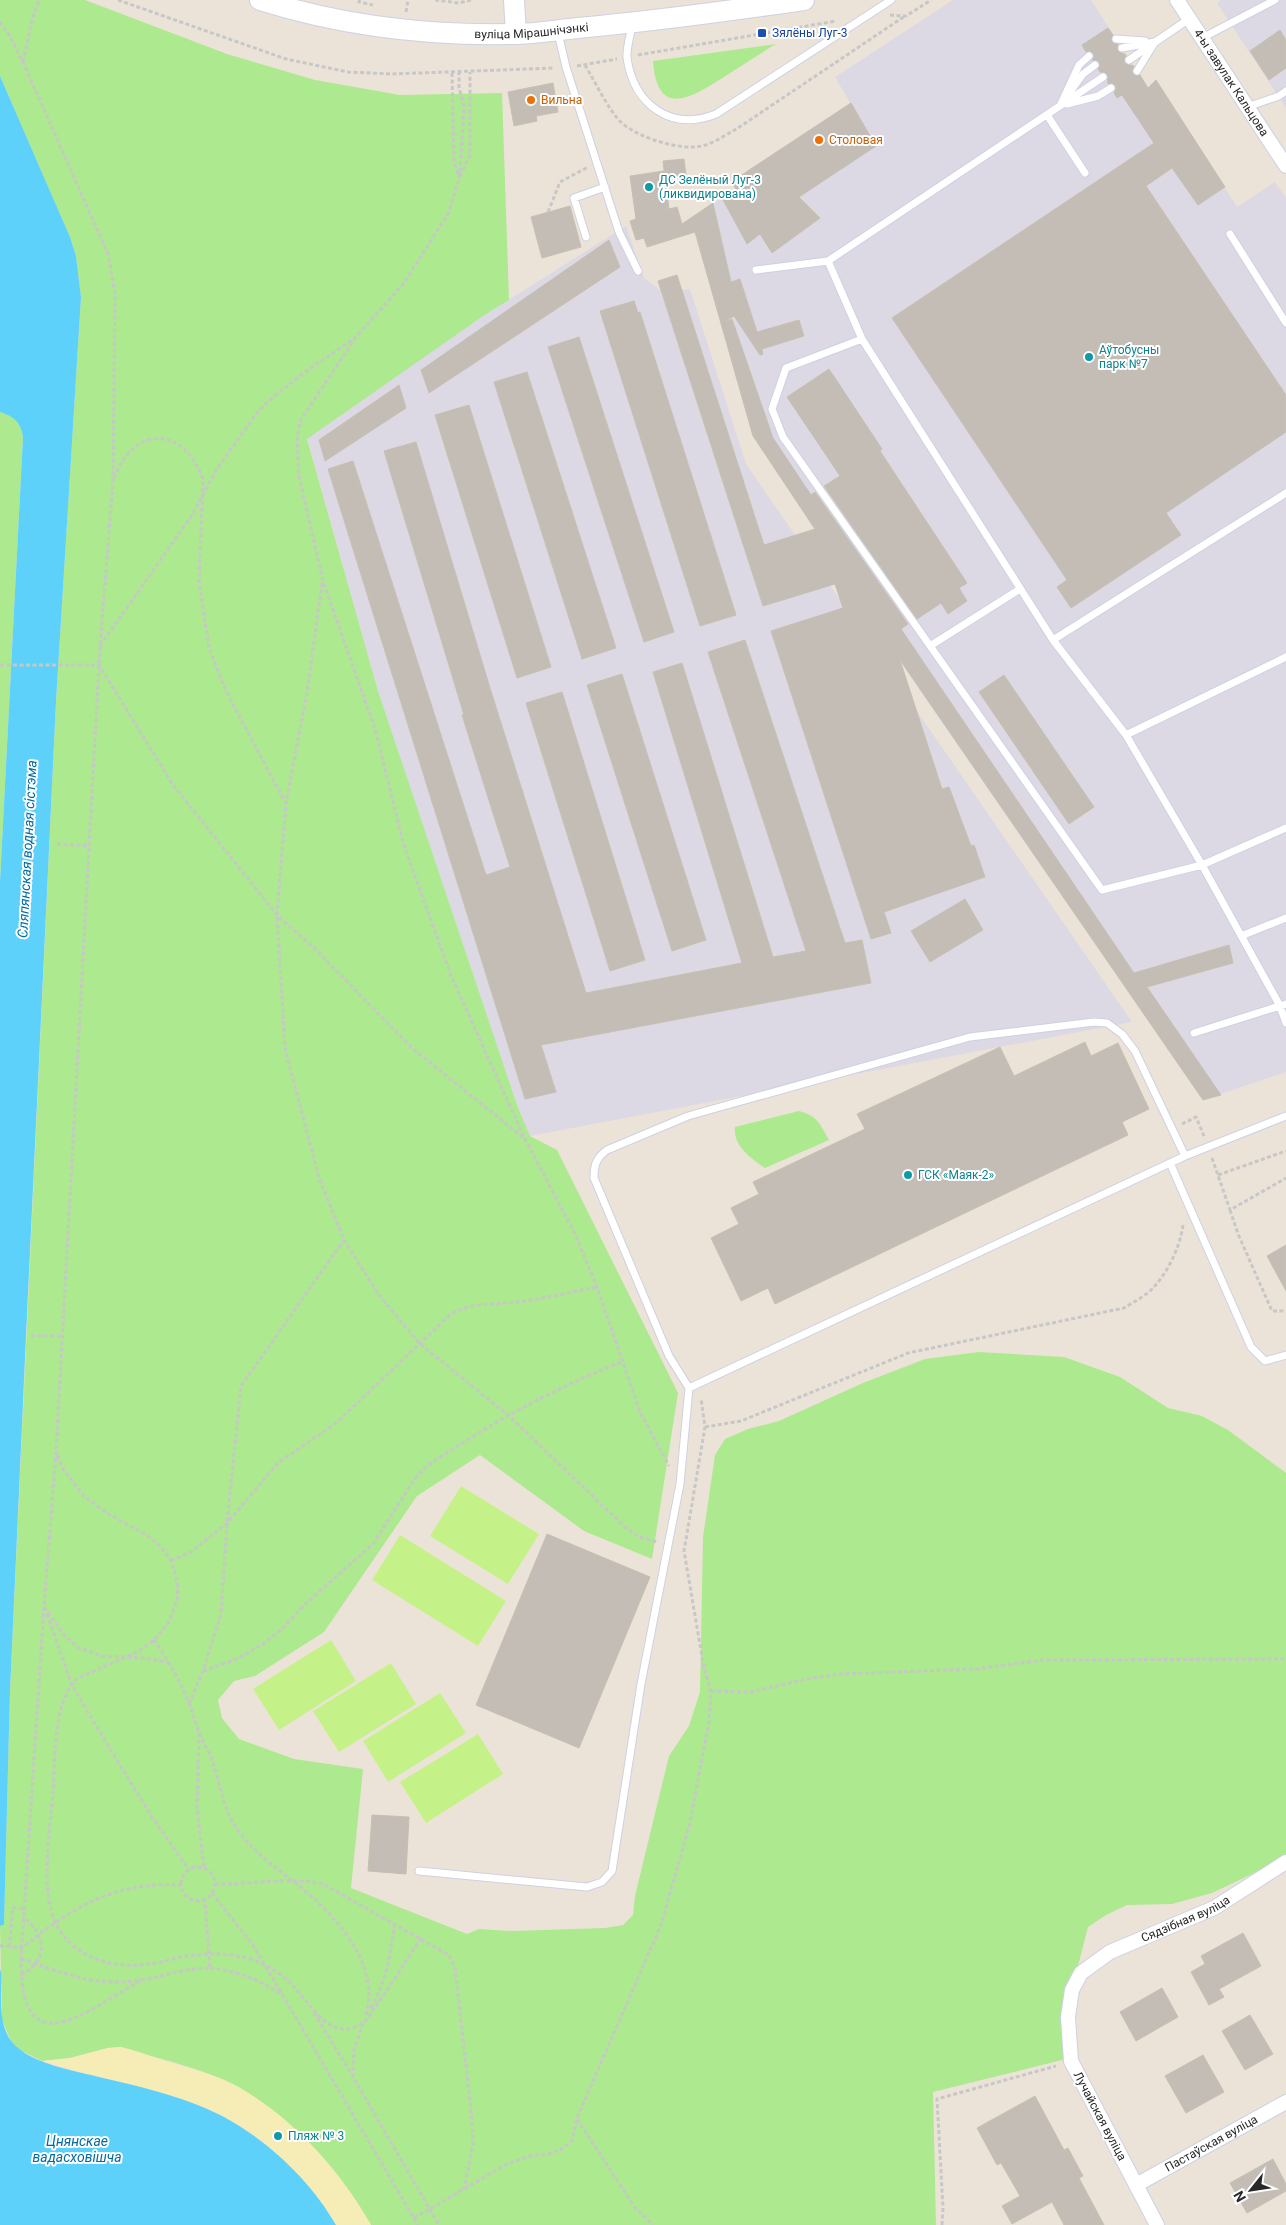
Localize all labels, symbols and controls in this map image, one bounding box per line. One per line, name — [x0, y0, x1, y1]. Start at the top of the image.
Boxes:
street label: вуліца Мірашнічэнкі — [474, 20, 589, 41]
place label: Зялёны Луг-3 — [772, 26, 848, 40]
marker: Зялёны Луг-3 — [756, 27, 768, 39]
street label: 4-ы завулак Кальцова — [1191, 27, 1272, 139]
place label: Вильна — [541, 93, 582, 107]
marker: Вильна — [525, 94, 537, 106]
place label: Столовая — [829, 133, 883, 147]
marker: Столовая — [813, 134, 825, 146]
place label: ДС Зелёный Луг-3 (ликвидирована) — [659, 173, 761, 201]
marker: ДС Зелёный Луг-3 (ликвидирована) — [643, 181, 655, 193]
place label: Аўтобусны парк №7 — [1099, 343, 1159, 371]
marker: Аўтобусны парк №7 — [1083, 351, 1095, 363]
water label: Сляпянская водная сістэма — [14, 760, 40, 938]
place label: ГСК «Маяк-2» — [918, 1168, 995, 1182]
marker: ГСК «Маяк-2» — [902, 1169, 914, 1181]
street label: Сядзібная вуліца — [1139, 1893, 1232, 1945]
street label: Лучайская вуліца — [1071, 2069, 1129, 2163]
street label: Пастаўская вуліца — [1162, 2112, 1260, 2175]
place label: Пляж № 3 — [288, 2129, 344, 2143]
marker: Пляж № 3 — [272, 2130, 284, 2142]
water label: Цнянскае вадасховішча — [32, 2133, 122, 2165]
north arrow — [1226, 2165, 1276, 2215]
text: N — [1230, 2188, 1249, 2205]

